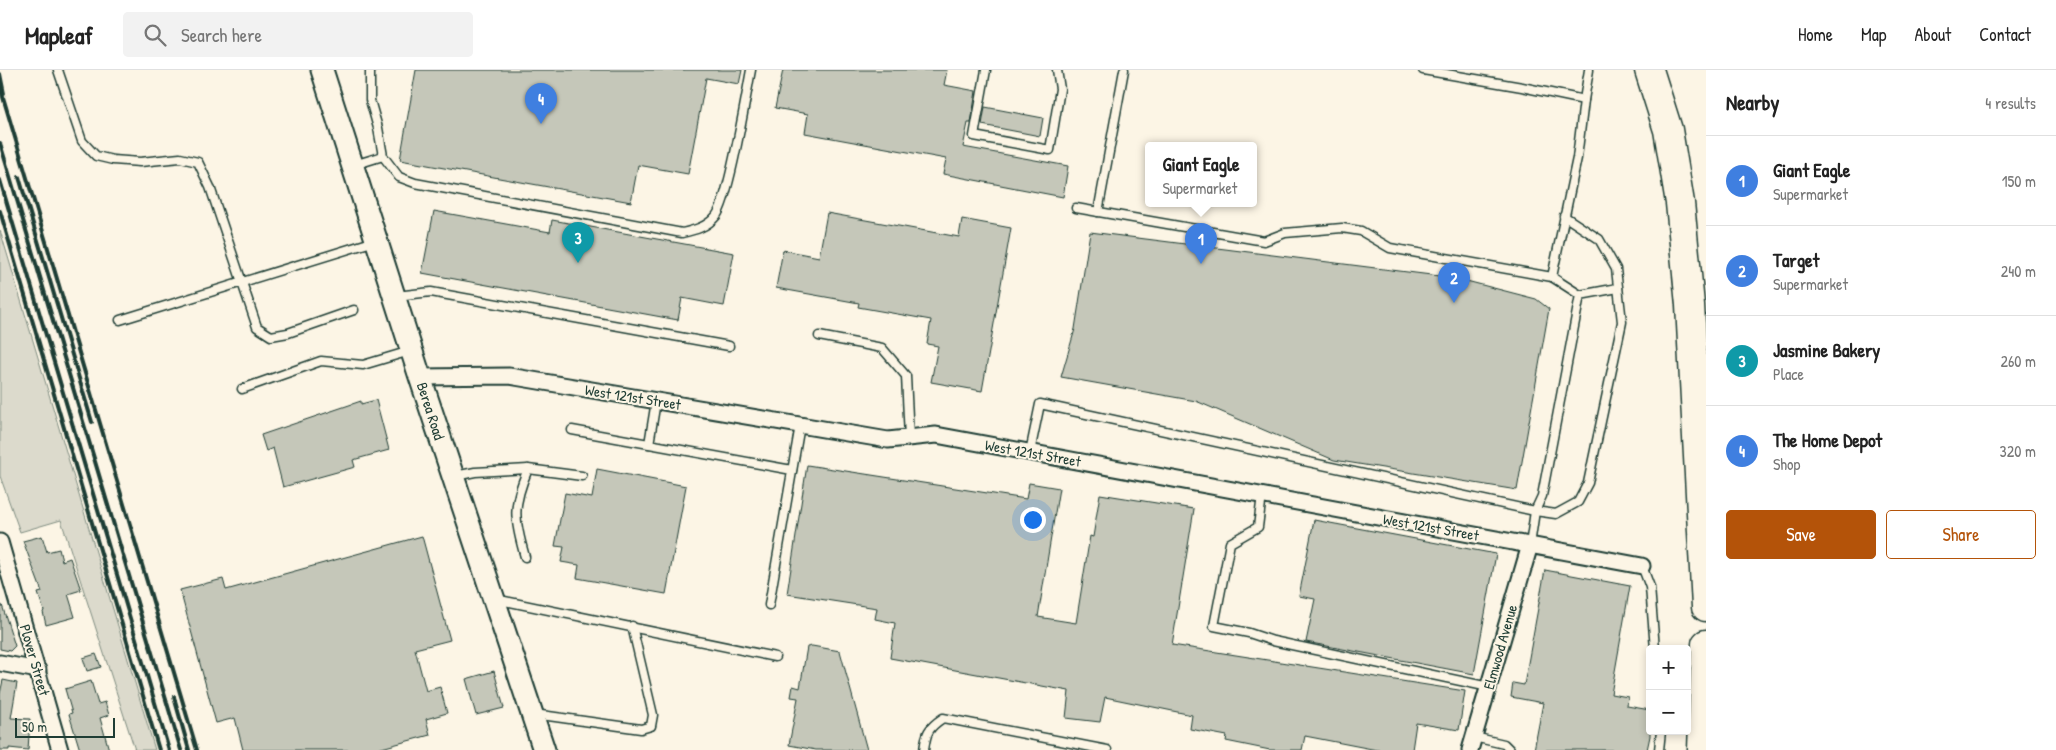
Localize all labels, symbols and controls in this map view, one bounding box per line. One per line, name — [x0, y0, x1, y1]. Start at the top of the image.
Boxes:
search box — [123, 12, 473, 57]
text: Mapleaf — [25, 19, 93, 51]
icon: search — [141, 21, 169, 49]
text: Search here — [181, 22, 262, 48]
text: Home — [1798, 22, 1833, 47]
text: Map — [1861, 22, 1886, 47]
text: About — [1914, 22, 1951, 47]
text: Contact — [1979, 22, 2031, 47]
pin: 4 — [525, 83, 557, 124]
text: Nearby — [1726, 88, 1779, 117]
text: 4 results — [1985, 92, 2036, 114]
popup — [1145, 142, 1257, 207]
text: Giant Eagle — [1162, 151, 1240, 177]
text: Giant Eagle — [1773, 157, 1850, 183]
text: 1 — [1739, 170, 1745, 192]
text: 150 m — [2002, 170, 2036, 192]
text: Supermarket — [1162, 177, 1237, 199]
text: Supermarket — [1773, 183, 1848, 205]
pin: 3 — [562, 222, 594, 263]
pin: 1 — [1185, 223, 1217, 264]
text: Target — [1773, 247, 1819, 273]
text: 2 — [1738, 260, 1746, 282]
text: 240 m — [2001, 260, 2036, 282]
pin: 2 — [1438, 262, 1470, 303]
text: Supermarket — [1773, 273, 1848, 295]
text: Jasmine Bakery — [1773, 337, 1880, 363]
text: 3 — [1738, 350, 1746, 372]
text: 260 m — [2000, 350, 2036, 372]
text: Place — [1773, 363, 1804, 385]
street label: West 121st Street — [584, 379, 683, 415]
street label: Berea Road — [412, 380, 450, 443]
text: The Home Depot — [1773, 427, 1882, 453]
street label: West 121st Street — [984, 434, 1083, 472]
text: 4 — [1739, 440, 1745, 462]
text: 320 m — [2000, 440, 2036, 462]
text: Shop — [1773, 453, 1800, 475]
your location — [1020, 507, 1046, 533]
street label: West 121st Street — [1382, 508, 1481, 546]
button: Save — [1726, 510, 1876, 559]
button: Share — [1886, 510, 2036, 559]
street label: Elmwood Avenue — [1478, 602, 1522, 692]
street label: Plover Street — [15, 622, 55, 699]
map controls — [1646, 645, 1691, 735]
button: + — [1646, 645, 1691, 690]
button: − — [1646, 690, 1691, 735]
scale bar — [15, 715, 115, 738]
text: 50 m — [22, 717, 47, 736]

